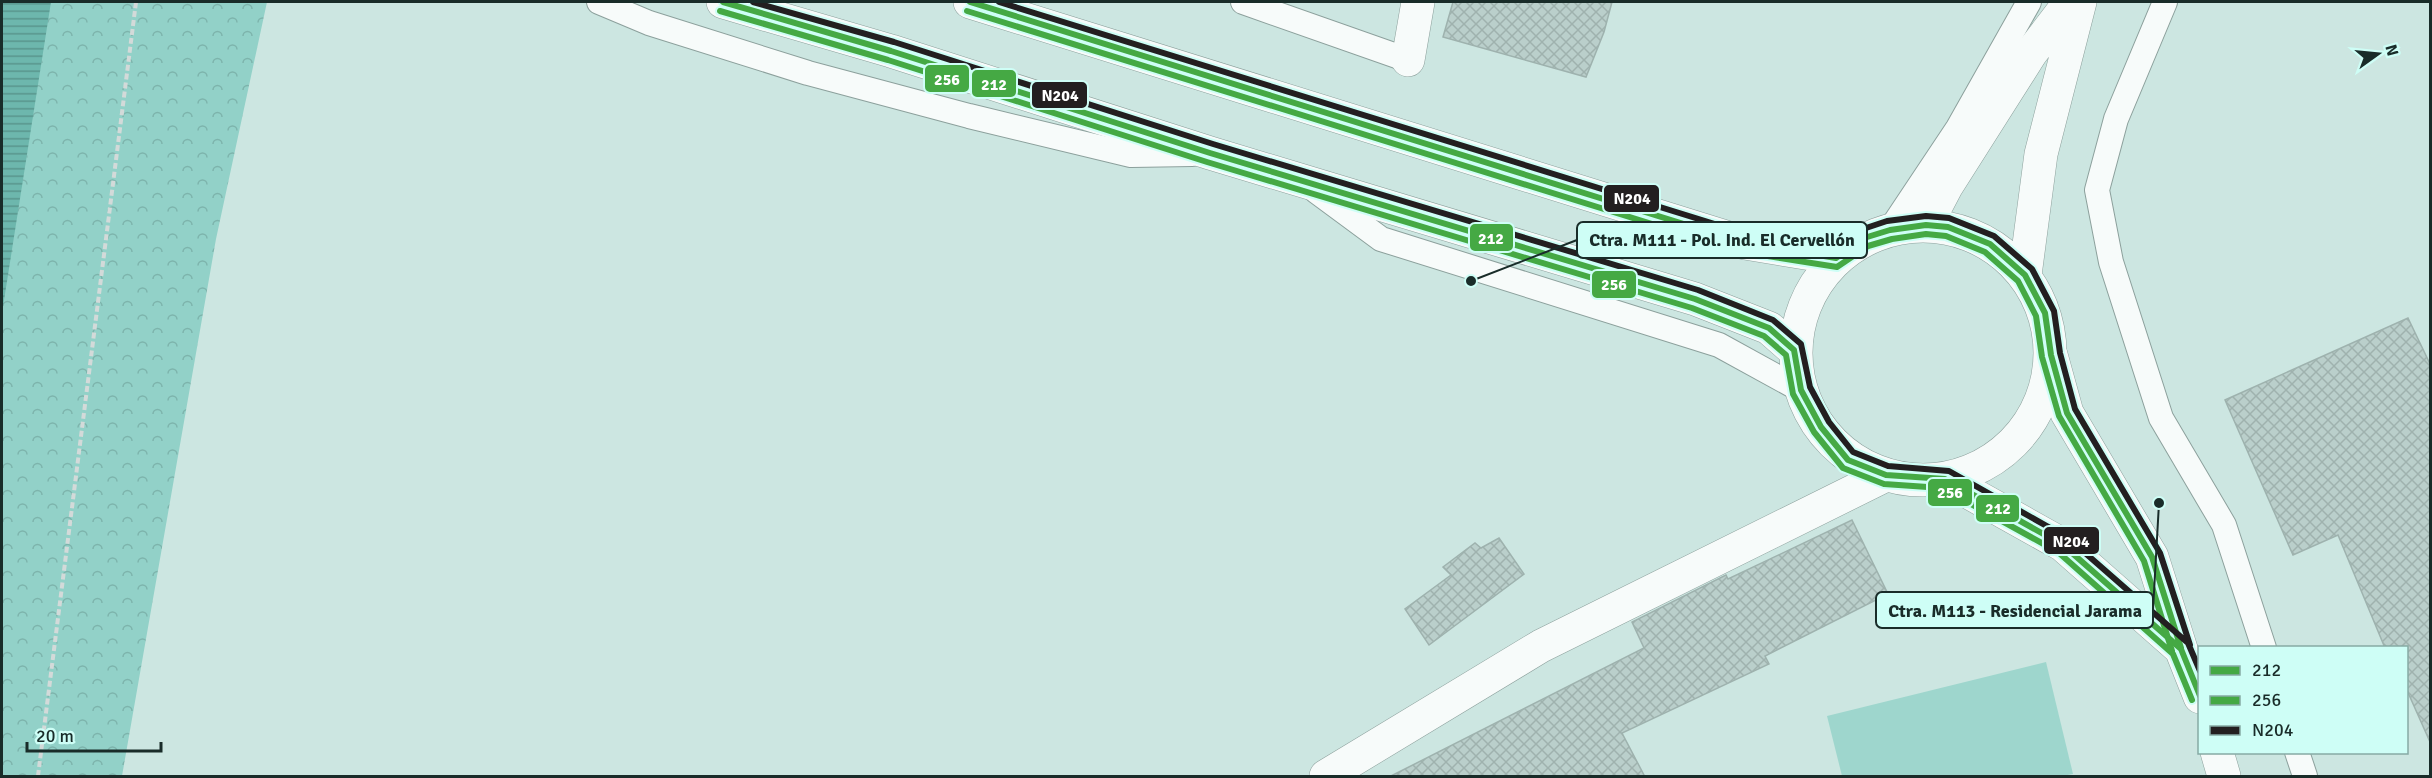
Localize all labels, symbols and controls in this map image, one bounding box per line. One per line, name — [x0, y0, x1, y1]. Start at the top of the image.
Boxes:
north arrow — [2348, 24, 2408, 84]
text: N — [2380, 42, 2403, 58]
line badge: 256 — [924, 64, 970, 93]
line badge: 212 — [971, 69, 1017, 98]
text: 256 — [934, 70, 960, 90]
text: 212 — [981, 75, 1007, 95]
line badge: N204 — [1031, 81, 1088, 109]
text: N204 — [1041, 86, 1079, 106]
line badge: N204 — [1603, 184, 1660, 213]
text: N204 — [1613, 189, 1651, 209]
callout: Ctra. M111 - Pol. Ind. El Cervellón — [1577, 222, 1867, 258]
line badge: 212 — [1469, 223, 1514, 252]
text: 212 — [1478, 229, 1504, 249]
text: Ctra. M111 - Pol. Ind. El Cervellón — [1589, 229, 1855, 251]
line badge: 256 — [1591, 270, 1637, 299]
text: 256 — [1601, 275, 1627, 295]
line badge: 256 — [1927, 478, 1973, 507]
text: 256 — [1937, 483, 1963, 503]
line badge: 212 — [1975, 494, 2020, 523]
text: 212 — [1985, 499, 2011, 519]
line badge: N204 — [2043, 526, 2100, 555]
text: N204 — [2052, 532, 2090, 552]
callout: Ctra. M113 - Residencial Jarama — [1876, 592, 2153, 628]
text: Ctra. M113 - Residencial Jarama — [1888, 600, 2142, 622]
legend — [2198, 646, 2408, 754]
text: 212 — [2252, 659, 2281, 681]
text: 256 — [2252, 689, 2281, 711]
scale bar — [27, 715, 160, 753]
text: N204 — [2252, 719, 2294, 741]
text: 20 m — [36, 725, 74, 747]

